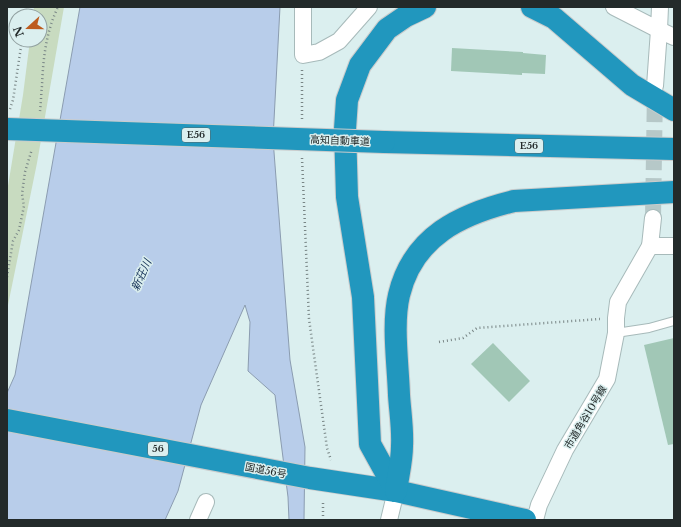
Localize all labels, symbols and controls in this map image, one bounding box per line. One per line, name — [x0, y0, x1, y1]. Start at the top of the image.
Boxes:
north arrow — [8, 8, 48, 48]
text: N — [10, 24, 27, 39]
road number: E56 — [182, 128, 210, 142]
street label: 高知自動車道 — [310, 133, 370, 148]
road number: E56 — [515, 139, 543, 153]
water label: 新荘川 — [128, 256, 155, 293]
street label: 市道角谷10号線 — [561, 383, 609, 451]
road number: 56 — [148, 442, 168, 456]
street label: 国道56号 — [244, 460, 288, 481]

